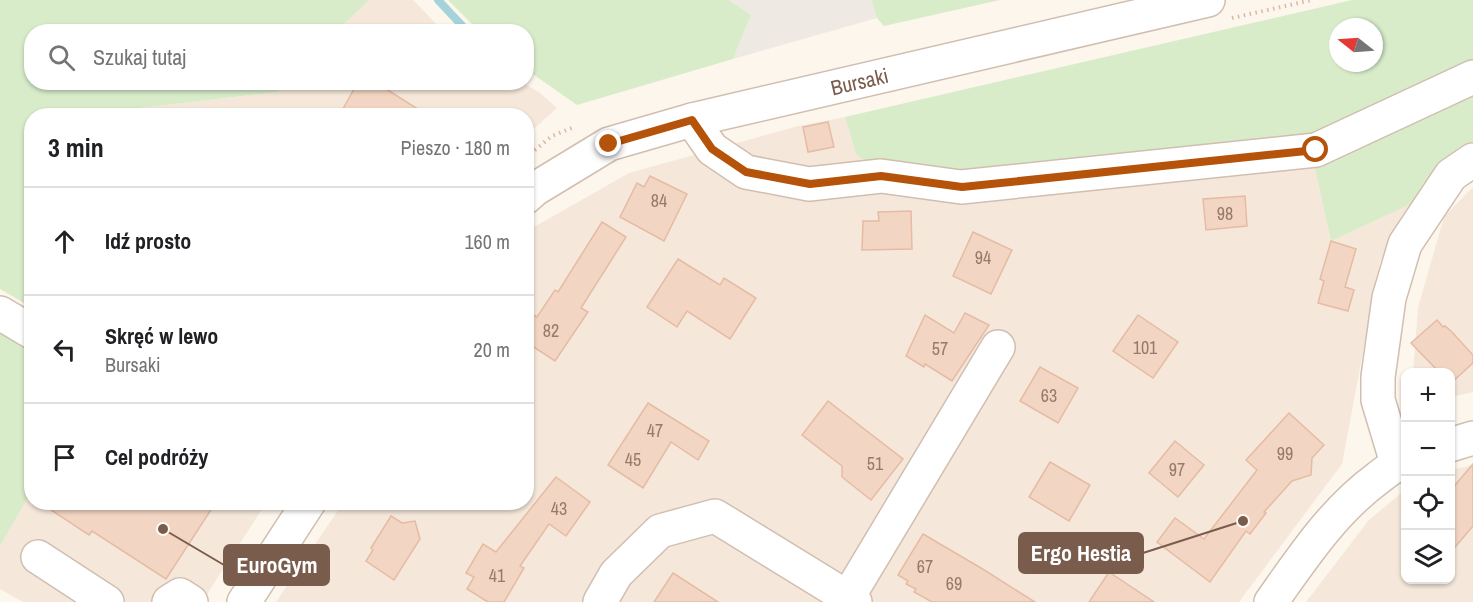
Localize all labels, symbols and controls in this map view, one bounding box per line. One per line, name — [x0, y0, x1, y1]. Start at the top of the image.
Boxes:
north arrow — [1329, 18, 1383, 72]
search box — [24, 24, 534, 90]
icon: search — [45, 41, 78, 74]
text: Szukaj tutaj — [93, 42, 186, 72]
street label: Bursaki — [828, 60, 891, 102]
text: 3 min — [48, 130, 104, 165]
route end — [595, 130, 621, 156]
text: Pieszo · 180 m — [401, 134, 510, 161]
route start — [1302, 136, 1328, 162]
house number: 84 — [651, 188, 667, 213]
house number: 98 — [1217, 201, 1233, 226]
icon: ahead — [48, 225, 81, 258]
text: Idź prosto — [105, 226, 191, 256]
text: 160 m — [464, 228, 510, 255]
house number: 94 — [975, 245, 991, 270]
house number: 82 — [543, 318, 559, 343]
text: Skręć w lewo — [105, 321, 218, 351]
icon: left — [48, 333, 81, 366]
house number: 101 — [1133, 335, 1158, 360]
text: 20 m — [474, 336, 510, 363]
house number: 57 — [932, 336, 948, 361]
text: Bursaki — [105, 351, 161, 378]
map controls — [1401, 368, 1455, 584]
button: + — [1401, 368, 1455, 422]
house number: 63 — [1041, 383, 1057, 408]
house number: 47 — [647, 418, 663, 443]
button: − — [1401, 422, 1455, 476]
icon: arrive — [48, 441, 81, 474]
house number: 99 — [1277, 441, 1293, 466]
text: Cel podróży — [105, 442, 208, 472]
house number: 45 — [625, 447, 641, 472]
house number: 51 — [867, 451, 884, 476]
house number: 97 — [1169, 457, 1185, 482]
button: locate — [1401, 476, 1455, 530]
house number: 43 — [551, 496, 567, 521]
button: layers — [1401, 530, 1455, 584]
callout: Ergo Hestia — [1019, 533, 1143, 573]
text: Ergo Hestia — [1031, 538, 1131, 568]
callout: EuroGym — [224, 545, 329, 585]
text: EuroGym — [236, 550, 318, 580]
house number: 67 — [917, 554, 933, 579]
house number: 41 — [489, 563, 506, 588]
house number: 69 — [946, 571, 962, 596]

